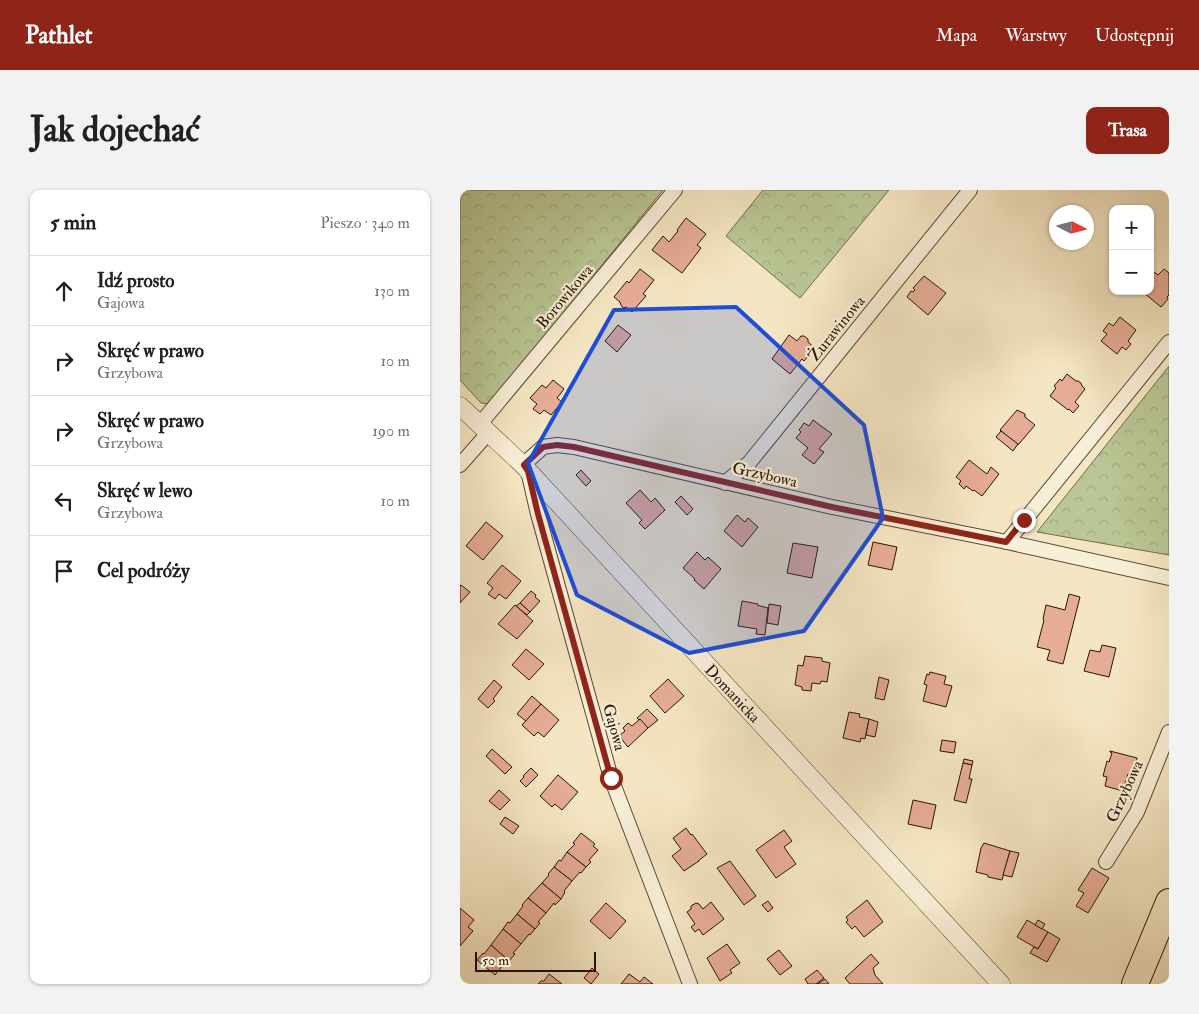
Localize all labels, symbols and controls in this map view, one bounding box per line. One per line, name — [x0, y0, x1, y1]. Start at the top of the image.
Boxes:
text: Pathlet — [25, 20, 93, 51]
text: Mapa — [936, 24, 977, 47]
text: Warstwy — [1005, 24, 1067, 47]
text: Udostępnij — [1095, 24, 1174, 47]
button: Trasa — [1086, 107, 1169, 154]
text: Jak dojechać — [30, 108, 200, 152]
north arrow — [1049, 205, 1094, 250]
map controls — [1109, 205, 1154, 295]
button: + — [1109, 205, 1154, 250]
text: 5 min — [50, 209, 96, 236]
text: Pieszo · 340 m — [320, 213, 410, 233]
button: − — [1109, 250, 1154, 295]
street label: Borowikowa — [532, 260, 598, 333]
text: Idź prosto — [97, 269, 174, 293]
icon: ahead — [50, 277, 78, 305]
text: 130 m — [374, 281, 410, 301]
street label: Żurawinowa — [803, 291, 870, 366]
text: Gajowa — [97, 293, 145, 313]
text: Skręć w prawo — [97, 339, 204, 363]
icon: right — [50, 347, 78, 375]
text: 10 m — [380, 351, 410, 371]
text: Grzybowa — [97, 363, 163, 383]
text: Skręć w prawo — [97, 409, 204, 433]
icon: right — [50, 417, 78, 445]
text: 190 m — [372, 421, 410, 441]
text: Grzybowa — [97, 433, 163, 453]
street label: Grzybowa — [730, 458, 800, 492]
text: Skręć w lewo — [97, 479, 192, 503]
icon: left — [50, 487, 78, 515]
text: 10 m — [380, 491, 410, 511]
text: Grzybowa — [97, 503, 163, 523]
route end — [1013, 509, 1036, 532]
icon: arrive — [50, 557, 78, 585]
text: Cel podróży — [97, 559, 190, 583]
street label: Domanicka — [700, 660, 765, 727]
street label: Gajowa — [598, 702, 630, 753]
street label: Grzybowa — [1102, 757, 1148, 826]
route start — [600, 767, 623, 790]
scale bar — [475, 949, 596, 972]
text: 50 m — [482, 952, 509, 969]

